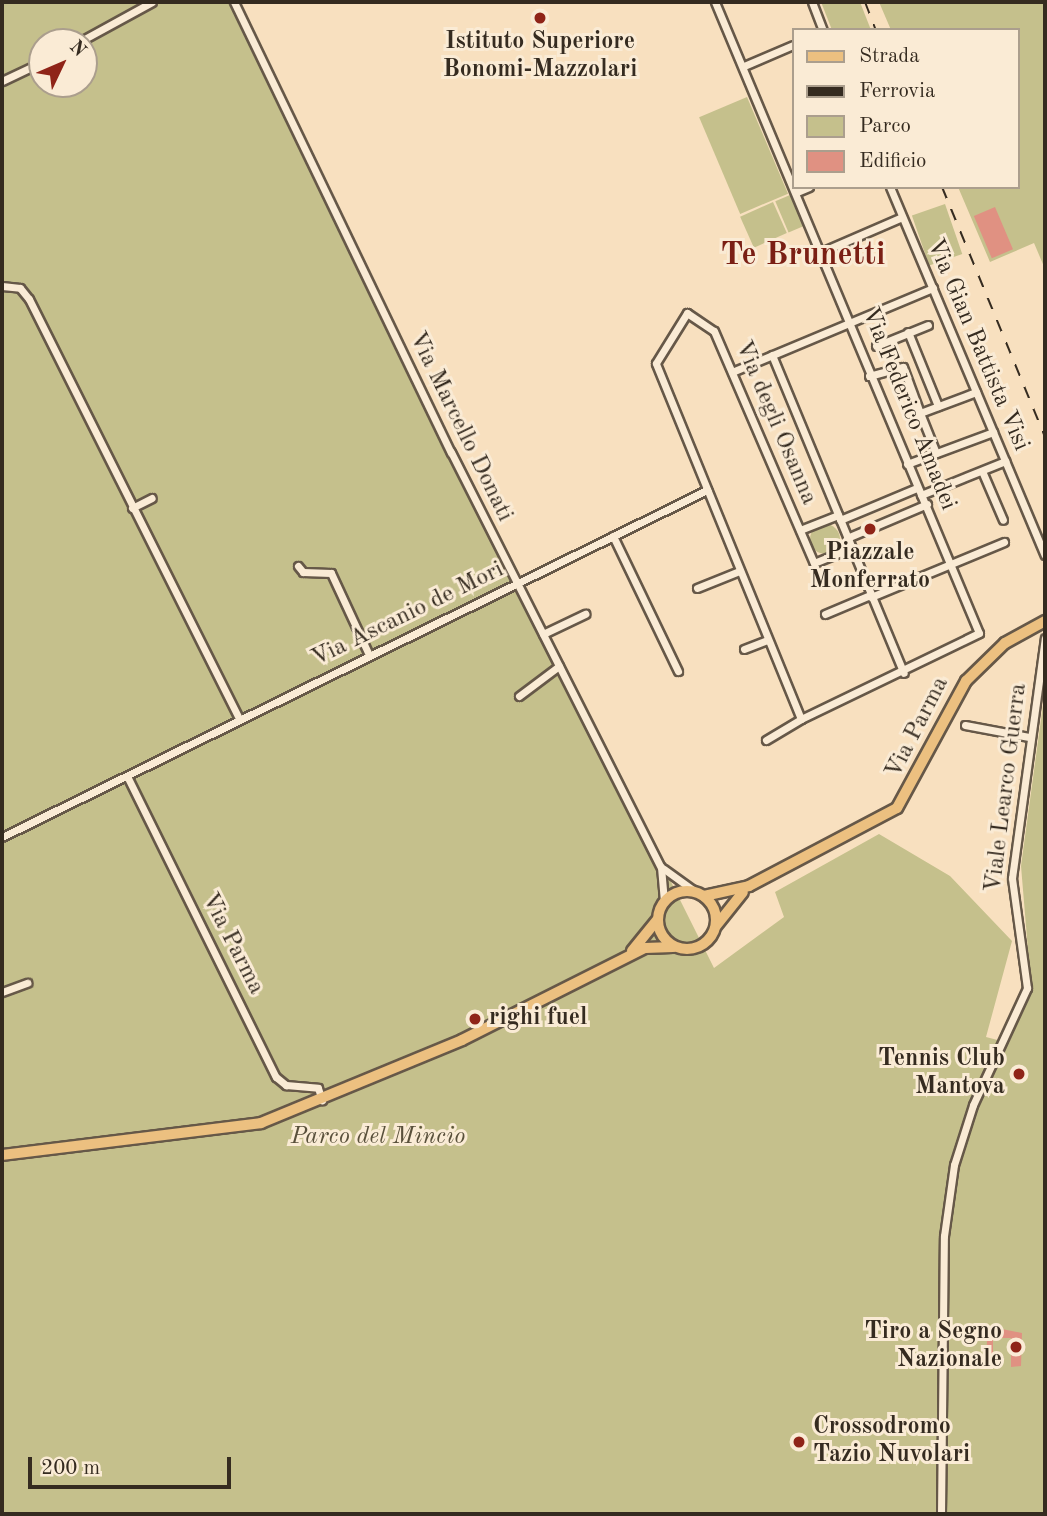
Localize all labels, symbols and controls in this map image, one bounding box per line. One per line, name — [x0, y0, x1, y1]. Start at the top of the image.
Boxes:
marker: Istituto Superiore Bonomi-Mazzolari — [532, 10, 548, 26]
north arrow — [28, 28, 98, 98]
legend — [792, 28, 1019, 189]
place label: Istituto Superiore Bonomi-Mazzolari — [443, 29, 637, 85]
text: N — [65, 38, 89, 61]
text: Strada — [859, 46, 920, 67]
text: Ferrovia — [859, 81, 935, 102]
text: Parco — [859, 116, 911, 137]
text: Edificio — [859, 151, 927, 172]
street label: Via Gian Battista Visi — [919, 235, 1035, 455]
district label: Te Brunetti — [721, 237, 885, 275]
street label: Via Federico Amadei — [854, 303, 962, 515]
street label: Via Marcello Donati — [402, 327, 518, 527]
street label: Via degli Osanna — [727, 337, 823, 509]
marker: Piazzale Monferrato — [862, 521, 878, 537]
place label: Piazzale Monferrato — [810, 540, 930, 596]
street label: Via Ascanio de Mori — [307, 556, 509, 674]
street label: Via Parma — [880, 672, 956, 784]
street label: Viale Learco Guerra — [980, 682, 1034, 894]
street label: Via Parma — [194, 888, 270, 1000]
place label: righi fuel — [489, 1005, 587, 1033]
marker: righi fuel — [467, 1011, 483, 1027]
place label: Tennis Club Mantova — [878, 1046, 1005, 1102]
marker: Tennis Club Mantova — [1011, 1066, 1027, 1082]
park label: Parco del Mincio — [291, 1124, 465, 1152]
place label: Tiro a Segno Nazionale — [865, 1319, 1002, 1375]
marker: Tiro a Segno Nazionale — [1008, 1339, 1024, 1355]
place label: Crossodromo Tazio Nuvolari — [813, 1414, 970, 1470]
marker: Crossodromo Tazio Nuvolari — [791, 1434, 807, 1450]
scale bar — [32, 1442, 234, 1486]
text: 200 m — [41, 1458, 100, 1479]

